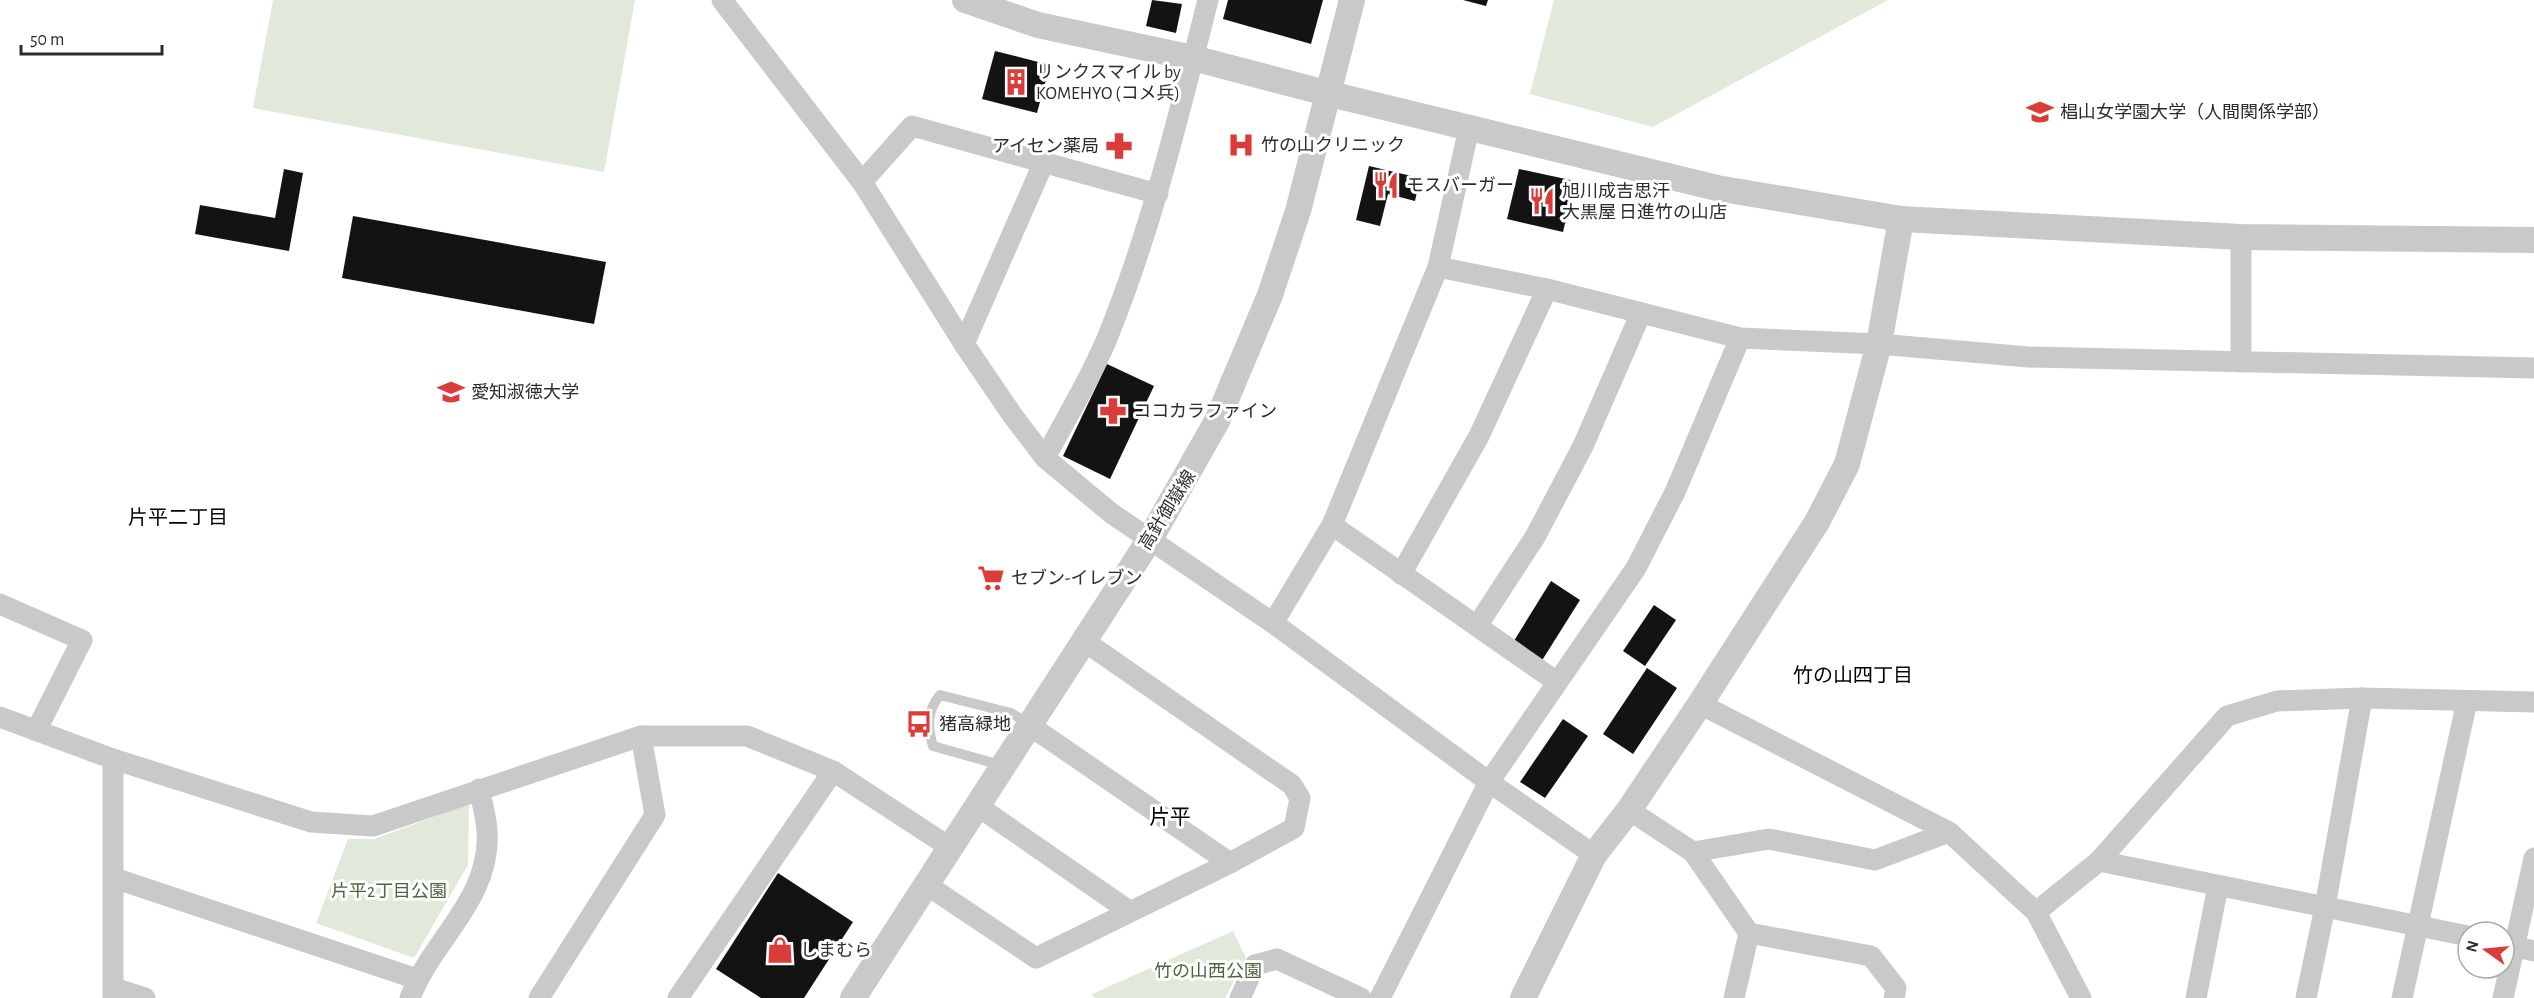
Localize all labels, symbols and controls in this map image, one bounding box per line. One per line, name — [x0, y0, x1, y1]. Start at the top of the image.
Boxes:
scale bar — [21, 18, 162, 56]
text: 50 m — [30, 31, 64, 49]
place label: リンクスマイル by KOMEHYO (コメ兵) — [1036, 63, 1181, 103]
building icon: リンクスマイル by KOMEHYO (コメ兵) — [1001, 67, 1031, 97]
school or university icon: 椙山女学園大学（人間関係学部） — [2025, 97, 2055, 127]
place label: 椙山女学園大学（人間関係学部） — [2060, 102, 2330, 122]
hospital icon: 竹の山クリニック — [1226, 130, 1256, 160]
pharmacy icon: アイセン薬局 — [1104, 131, 1134, 161]
place label: 竹の山クリニック — [1261, 135, 1405, 155]
place label: アイセン薬局 — [992, 137, 1099, 156]
restaurant icon: モスバーガー — [1371, 170, 1401, 200]
place label: モスバーガー — [1406, 176, 1514, 195]
place label: 旭川成吉思汗 大黒屋 日進竹の山店 — [1562, 182, 1727, 222]
restaurant icon: 旭川成吉思汗 大黒屋 日進竹の山店 — [1527, 186, 1557, 216]
school or university icon: 愛知淑徳大学 — [436, 377, 466, 407]
place label: 愛知淑徳大学 — [471, 382, 579, 402]
pharmacy icon: ココカラファイン — [1098, 396, 1128, 426]
place label: ココカラファイン — [1133, 402, 1277, 421]
street label: 高針御嶽線 — [1135, 467, 1199, 553]
district label: 片平二丁目 — [128, 507, 228, 528]
supermarket icon: セブン-イレブン — [976, 563, 1006, 593]
place label: セブン-イレブン — [1011, 568, 1143, 588]
district label: 竹の山四丁目 — [1793, 665, 1913, 686]
bus stop icon: 猪高緑地 — [904, 709, 934, 739]
place label: 猪高緑地 — [939, 715, 1011, 734]
district label: 片平 — [1149, 806, 1191, 828]
park label: 片平2丁目公園 — [331, 882, 447, 901]
north arrow — [2456, 920, 2516, 980]
shop icon: しまむら — [765, 935, 795, 965]
text: N — [2463, 939, 2482, 954]
place label: しまむら — [800, 941, 872, 960]
park label: 竹の山西公園 — [1154, 961, 1262, 981]

